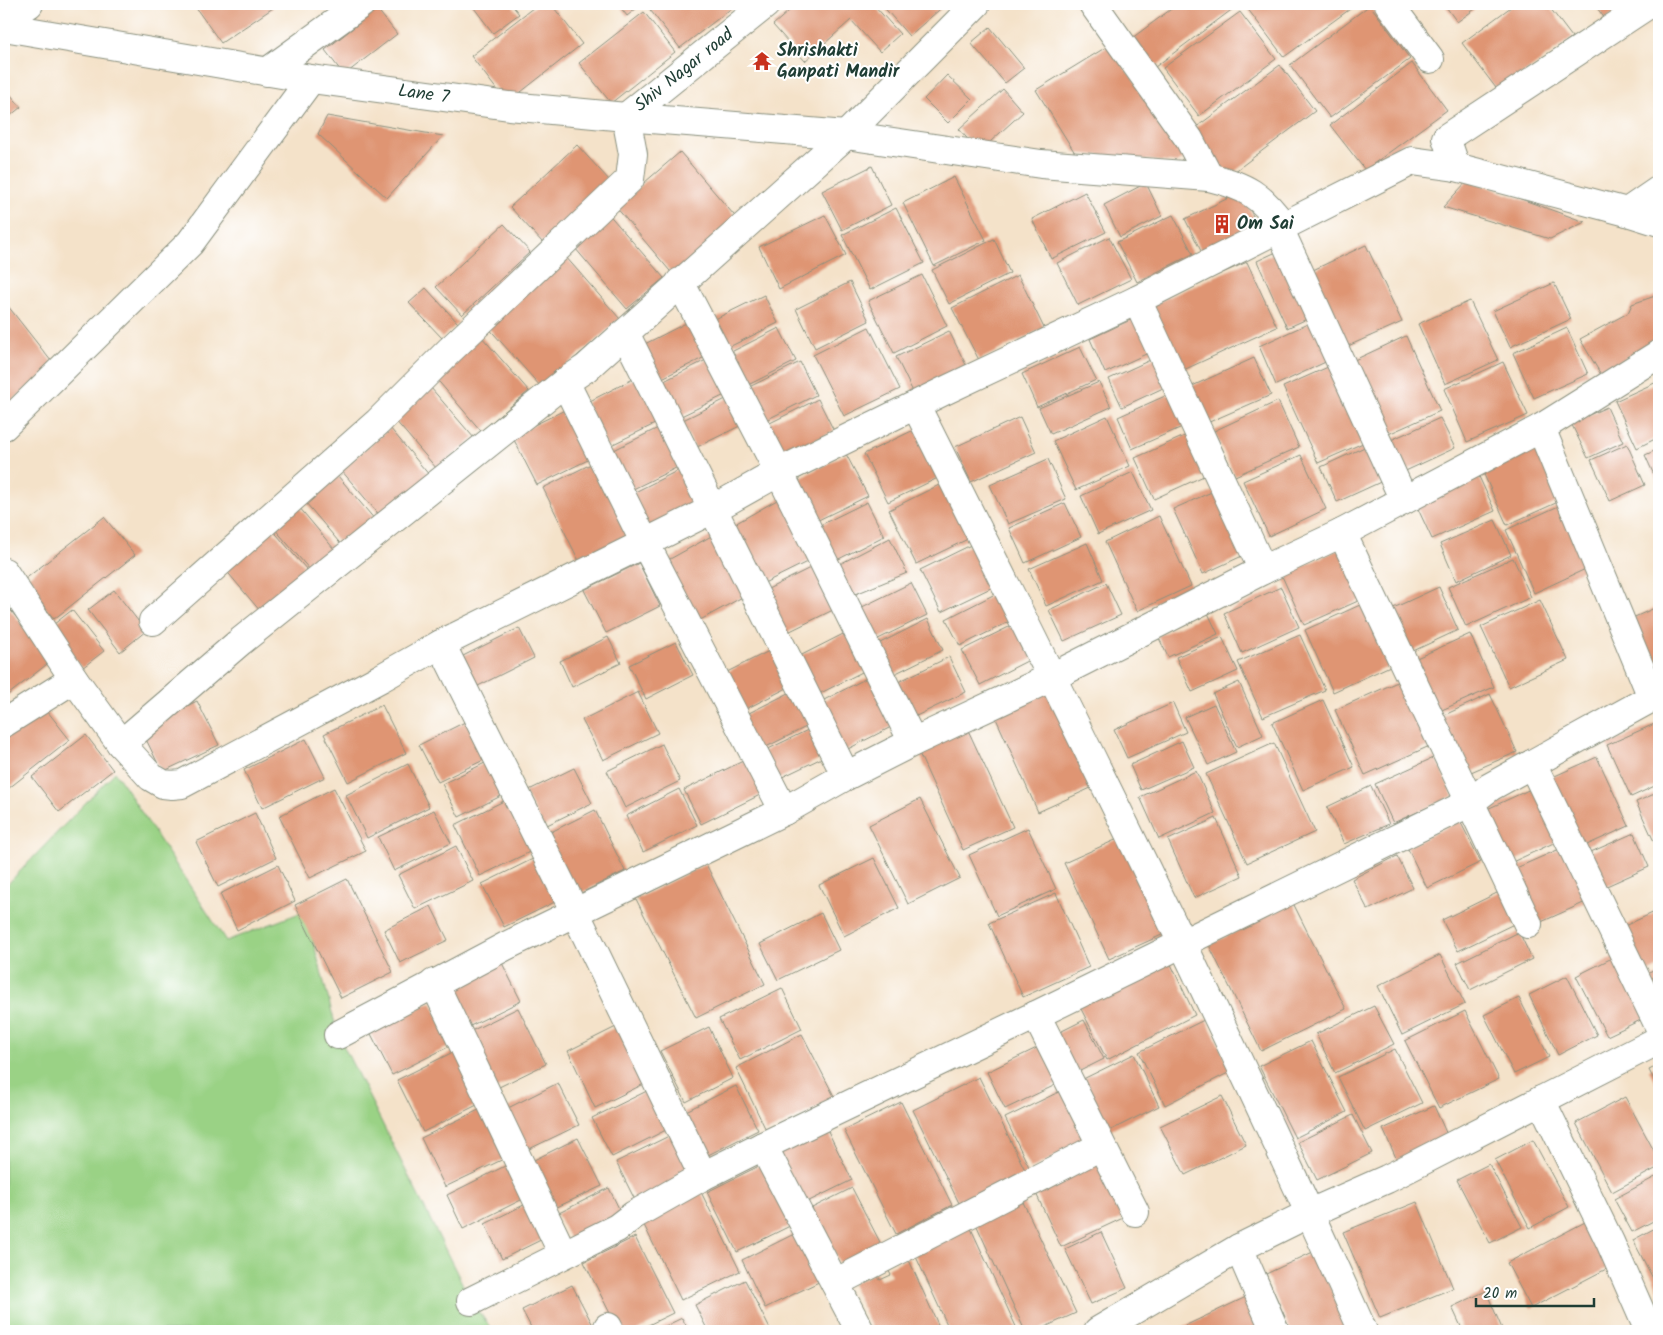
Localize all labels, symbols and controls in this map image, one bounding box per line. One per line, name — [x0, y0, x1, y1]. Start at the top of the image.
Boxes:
street label: Shiv Nagar road — [628, 20, 741, 119]
place label: Shrishakti Ganpati Mandir — [777, 37, 901, 87]
temple icon: Shrishakti Ganpati Mandir — [751, 50, 773, 72]
street label: Lane 7 — [396, 77, 452, 112]
place label: Om Sai — [1237, 210, 1294, 239]
building icon: Om Sai — [1211, 213, 1233, 235]
scale bar — [1476, 1275, 1593, 1307]
text: 20 m — [1483, 1282, 1517, 1306]

